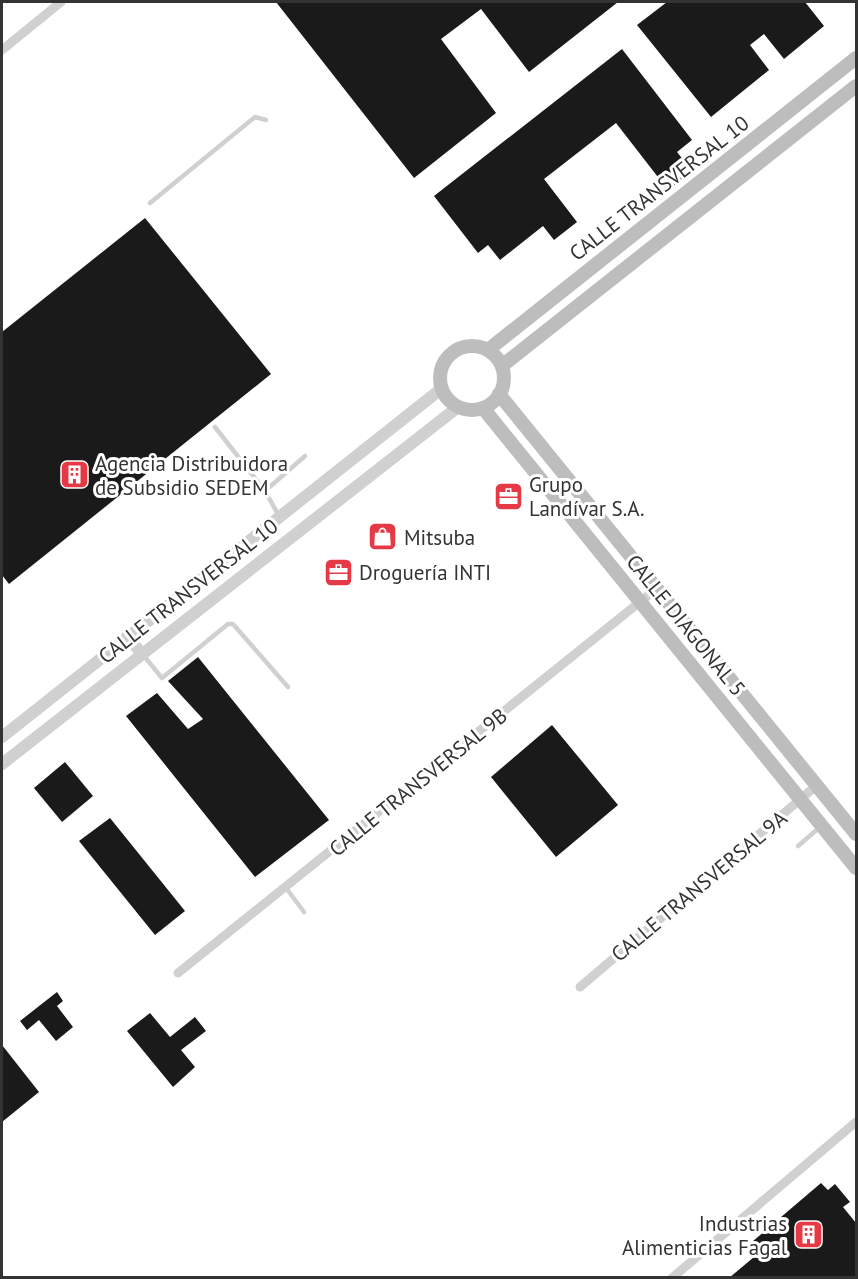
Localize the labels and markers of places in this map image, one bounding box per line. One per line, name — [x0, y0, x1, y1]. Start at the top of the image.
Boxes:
place label: Agencia Distribuidora de Subsidio SEDEM — [95, 450, 288, 501]
building icon: Agencia Distribuidora de Subsidio SEDEM — [58, 459, 90, 491]
place label: Grupo Landívar S.A. — [529, 471, 645, 522]
office icon: Grupo Landívar S.A. — [492, 480, 524, 512]
shop icon: Mitsuba — [367, 521, 399, 553]
place label: Mitsuba — [404, 524, 475, 551]
office icon: Droguería INTI — [322, 556, 354, 588]
place label: Droguería INTI — [359, 559, 491, 586]
place label: Industrias Alimenticias Fagal — [622, 1210, 787, 1261]
building icon: Industrias Alimenticias Fagal — [792, 1219, 824, 1251]

